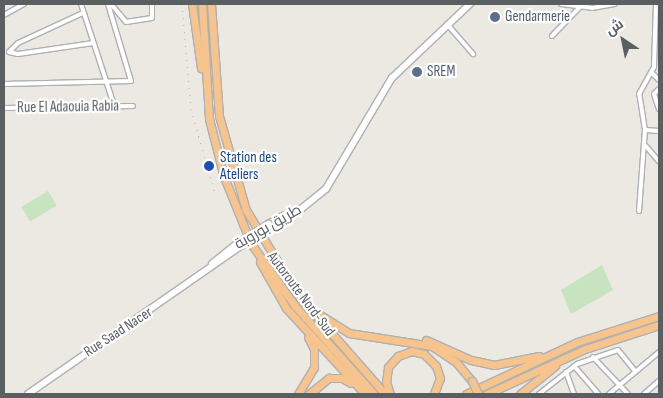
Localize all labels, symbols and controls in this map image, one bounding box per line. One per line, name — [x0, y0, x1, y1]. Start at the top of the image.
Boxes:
place label: Gendarmerie — [505, 8, 570, 26]
marker: Gendarmerie — [489, 11, 501, 23]
north arrow — [598, 15, 648, 65]
text: ش — [602, 15, 627, 39]
place label: SREM — [427, 63, 455, 81]
marker: SREM — [411, 66, 423, 78]
street label: Rue El Adaouia Rabia — [17, 97, 119, 117]
place label: Station des Ateliers — [220, 148, 277, 183]
marker: Station des Ateliers — [202, 159, 216, 173]
street label: طريق بوروبة — [231, 201, 305, 253]
street label: Autoroute Nord-Sud — [263, 248, 339, 340]
street label: Rue Saad Nacer — [80, 303, 156, 361]

